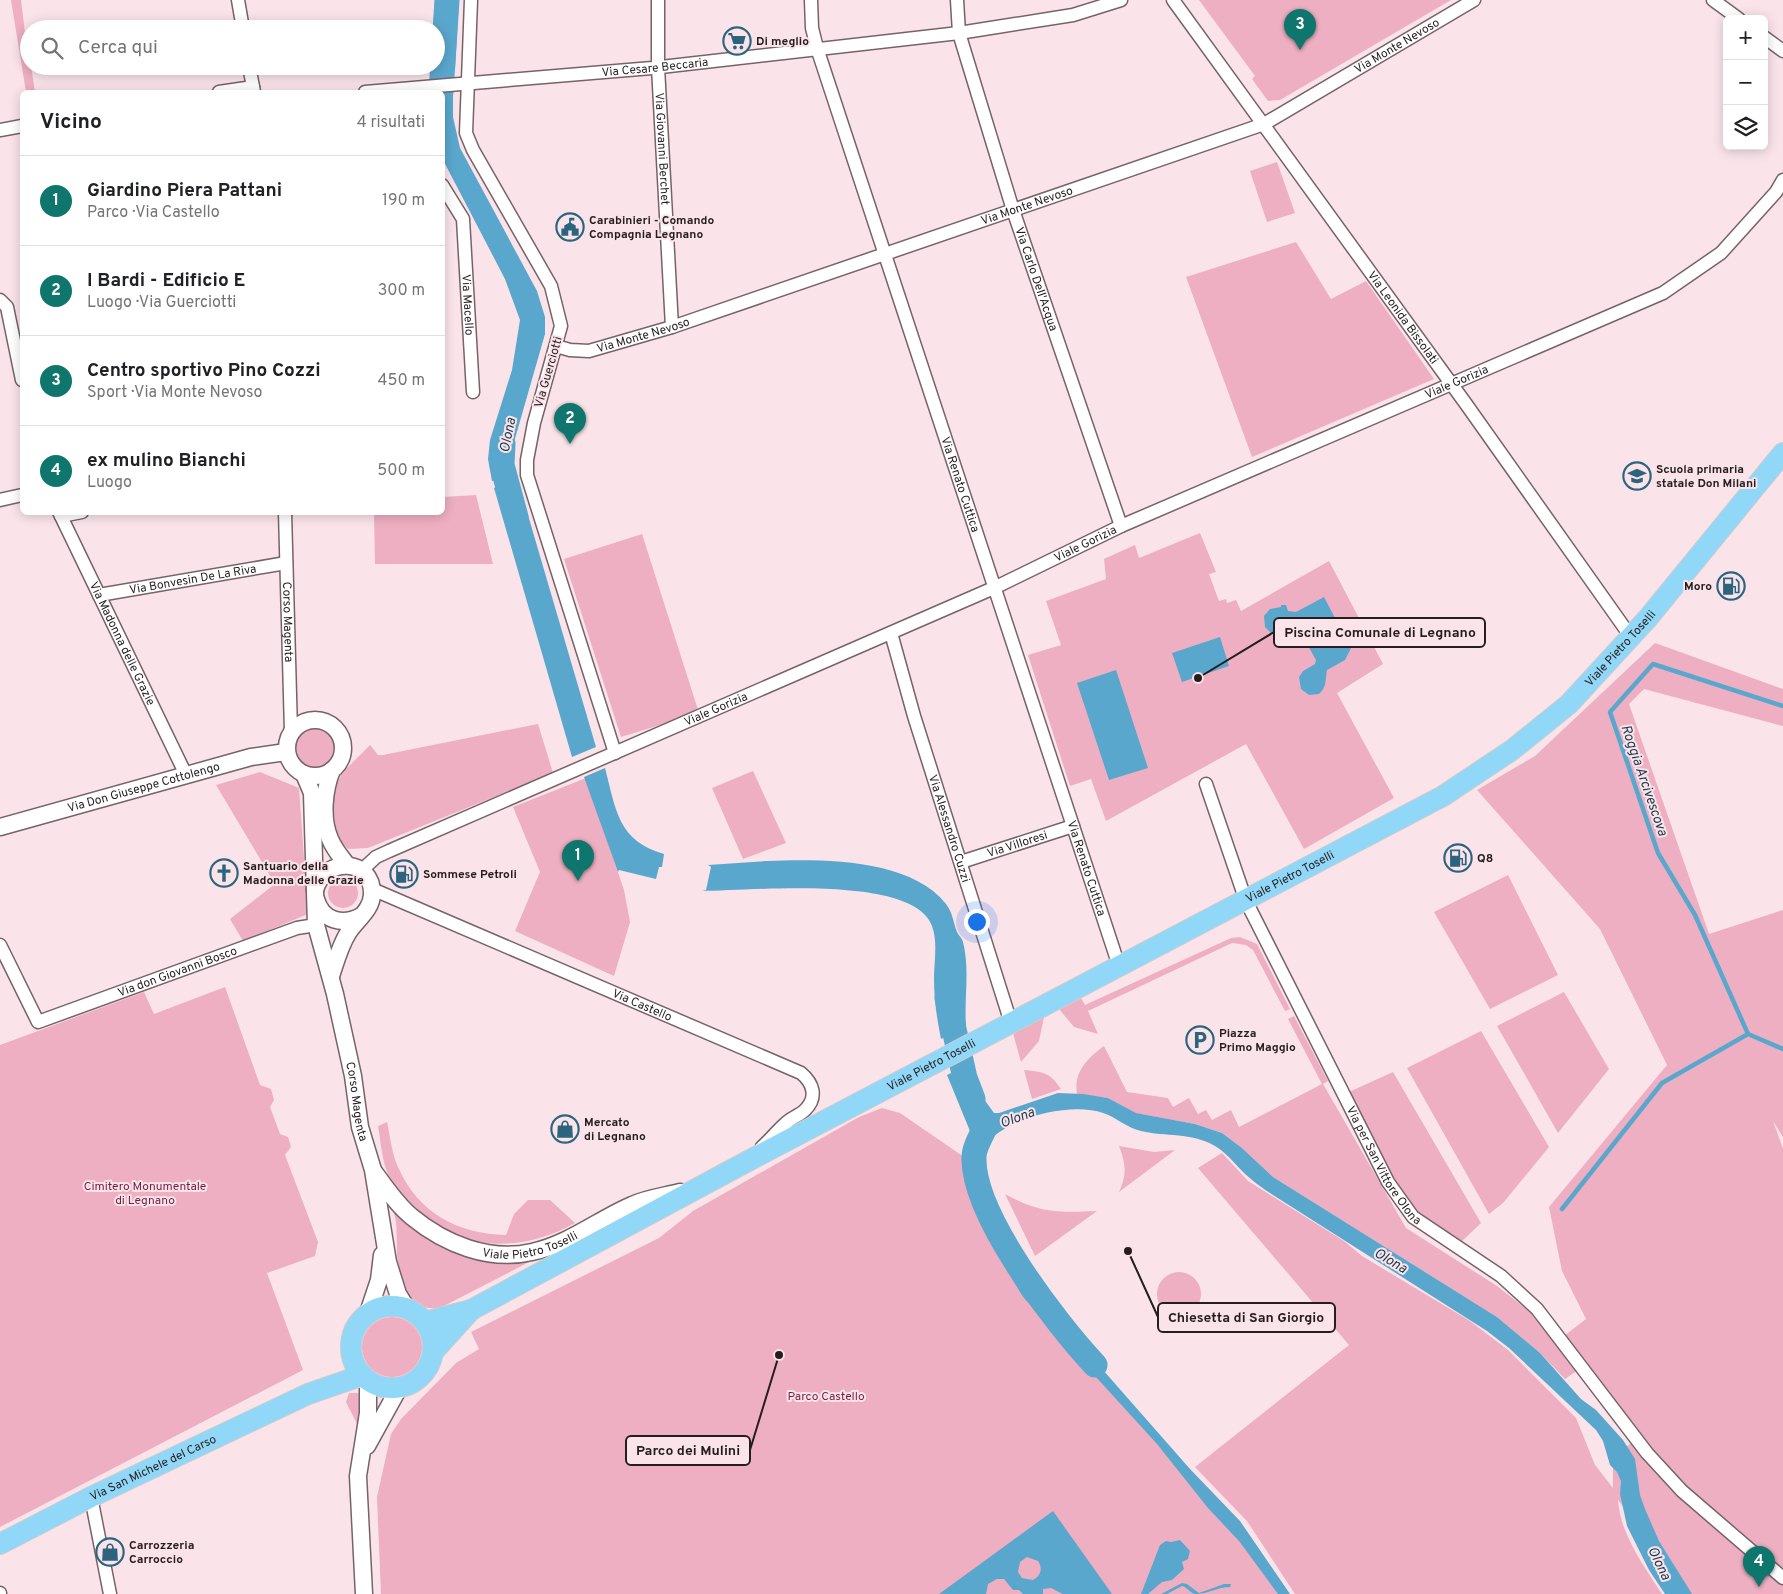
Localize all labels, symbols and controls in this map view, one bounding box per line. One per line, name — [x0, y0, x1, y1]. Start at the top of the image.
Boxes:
pin: 3 — [1284, 9, 1316, 50]
street label: Via Monte Nevoso — [1352, 15, 1443, 78]
map controls — [1723, 15, 1768, 150]
button: + — [1723, 15, 1768, 60]
search box — [20, 20, 445, 75]
supermarket icon: Di meglio — [722, 26, 752, 56]
icon: search — [38, 34, 66, 62]
place label: Di meglio — [756, 34, 809, 50]
text: Cerca qui — [78, 36, 158, 60]
street label: Via Cesare Beccaria — [601, 55, 709, 81]
button: − — [1723, 60, 1768, 105]
street label: Via Giovanni Berchet — [650, 92, 672, 206]
button: layers — [1723, 105, 1768, 150]
text: Vicino — [40, 109, 102, 136]
text: 4 risultati — [357, 113, 425, 133]
text: Giardino Piera Pattani — [87, 179, 282, 203]
street label: Via Monte Nevoso — [979, 183, 1075, 229]
text: 1 — [53, 191, 59, 211]
text: 190 m — [382, 191, 425, 211]
text: Parco · Via Castello — [87, 203, 220, 223]
public building icon: Carabinieri - Comando Compagnia Legnano — [555, 212, 585, 242]
place label: Carabinieri - Comando Compagnia Legnano — [589, 213, 714, 243]
street label: Via Carlo Dell'Acqua — [1010, 225, 1061, 333]
street label: Via Leonida Bissolati — [1363, 268, 1441, 368]
text: I Bardi - Edificio E — [87, 269, 245, 293]
street label: Via Macello — [457, 274, 477, 336]
text: 2 — [51, 281, 61, 301]
text: 300 m — [378, 281, 425, 301]
text: Luogo · Via Guerciotti — [87, 293, 236, 313]
street label: Via Monte Nevoso — [595, 314, 692, 357]
street label: Via Guerciotti — [531, 335, 567, 410]
text: Centro sportivo Pino Cozzi — [87, 359, 321, 383]
street label: Viale Gorizia — [1423, 362, 1491, 403]
text: 3 — [51, 371, 61, 391]
text: 450 m — [378, 371, 425, 391]
text: Sport · Via Monte Nevoso — [87, 383, 262, 403]
pin: 2 — [554, 403, 586, 444]
water label: Olona — [497, 416, 520, 454]
street label: Via Renato Cuttica — [936, 435, 983, 535]
text: ex mulino Bianchi — [87, 449, 246, 473]
text: 4 — [51, 461, 61, 481]
text: 500 m — [377, 461, 425, 481]
school or university icon: Scuola primaria statale Don Milani — [1622, 461, 1652, 491]
place label: Scuola primaria statale Don Milani — [1656, 462, 1756, 492]
text: Luogo — [87, 473, 132, 493]
street label: Viale Gorizia — [1052, 522, 1120, 566]
street label: Via Bonvesin De La Riva — [128, 561, 258, 599]
fuel station icon: Moro — [1716, 571, 1746, 601]
street label: Via Madonna delle Grazie — [85, 579, 158, 708]
place label: Moro — [1684, 579, 1712, 595]
street label: Corso Magenta — [278, 582, 296, 662]
street label: Viale Pietro Toselli — [1582, 607, 1660, 690]
callout: Piscina Comunale di Legnano — [1274, 618, 1485, 647]
text: Piscina Comunale di Legnano — [1284, 625, 1476, 642]
street label: Viale Gorizia — [682, 689, 750, 731]
water label: Roggia Arcivescova — [1617, 723, 1671, 839]
street label: Via Don Giuseppe Cottolengo — [66, 759, 222, 817]
street label: Via Alessandro Cuzzi — [924, 773, 973, 885]
street label: Via Renato Cuttica — [1063, 819, 1109, 918]
street label: Via Villoresi — [985, 828, 1050, 862]
pin: 1 — [562, 840, 594, 881]
fuel station icon: Q8 — [1443, 843, 1473, 873]
street label: Viale Pietro Toselli — [1243, 848, 1337, 907]
place label: Q8 — [1477, 851, 1493, 867]
church icon: Santuario della Madonna delle Grazie — [209, 858, 239, 888]
place label: Santuario della Madonna delle Grazie — [243, 859, 364, 889]
fuel station icon: Sommese Petroli — [389, 859, 419, 889]
place label: Sommese Petroli — [423, 867, 517, 883]
your location — [964, 909, 990, 935]
street label: Via don Giovanni Bosco — [116, 943, 240, 1001]
street label: Via Castello — [609, 986, 674, 1026]
parking icon: Piazza Primo Maggio — [1185, 1025, 1215, 1055]
place label: Piazza Primo Maggio — [1219, 1026, 1296, 1056]
street label: Viale Pietro Toselli — [885, 1036, 979, 1096]
street label: Corso Magenta — [341, 1060, 371, 1144]
water label: Olona — [998, 1104, 1038, 1132]
street label: Via per San Vittore Olona — [1342, 1104, 1424, 1229]
shop icon: Mercato di Legnano — [550, 1114, 580, 1144]
place label: Mercato di Legnano — [584, 1115, 646, 1145]
park label: Cimitero Monumentale di Legnano — [84, 1179, 206, 1209]
street label: Viale Pietro Toselli — [481, 1228, 581, 1264]
water label: Olona — [1371, 1245, 1410, 1278]
callout: Chiesetta di San Giorgio — [1158, 1303, 1335, 1332]
text: Chiesetta di San Giorgio — [1168, 1310, 1324, 1327]
park label: Parco Castello — [787, 1389, 865, 1405]
street label: Via San Michele del Carso — [88, 1432, 219, 1505]
callout: Parco dei Mulini — [626, 1436, 750, 1465]
text: Parco dei Mulini — [636, 1443, 740, 1460]
shop icon: Carrozzeria Carroccio — [95, 1537, 125, 1567]
place label: Carrozzeria Carroccio — [129, 1538, 194, 1568]
water label: Olona — [1643, 1544, 1674, 1584]
pin: 4 — [1743, 1546, 1775, 1587]

